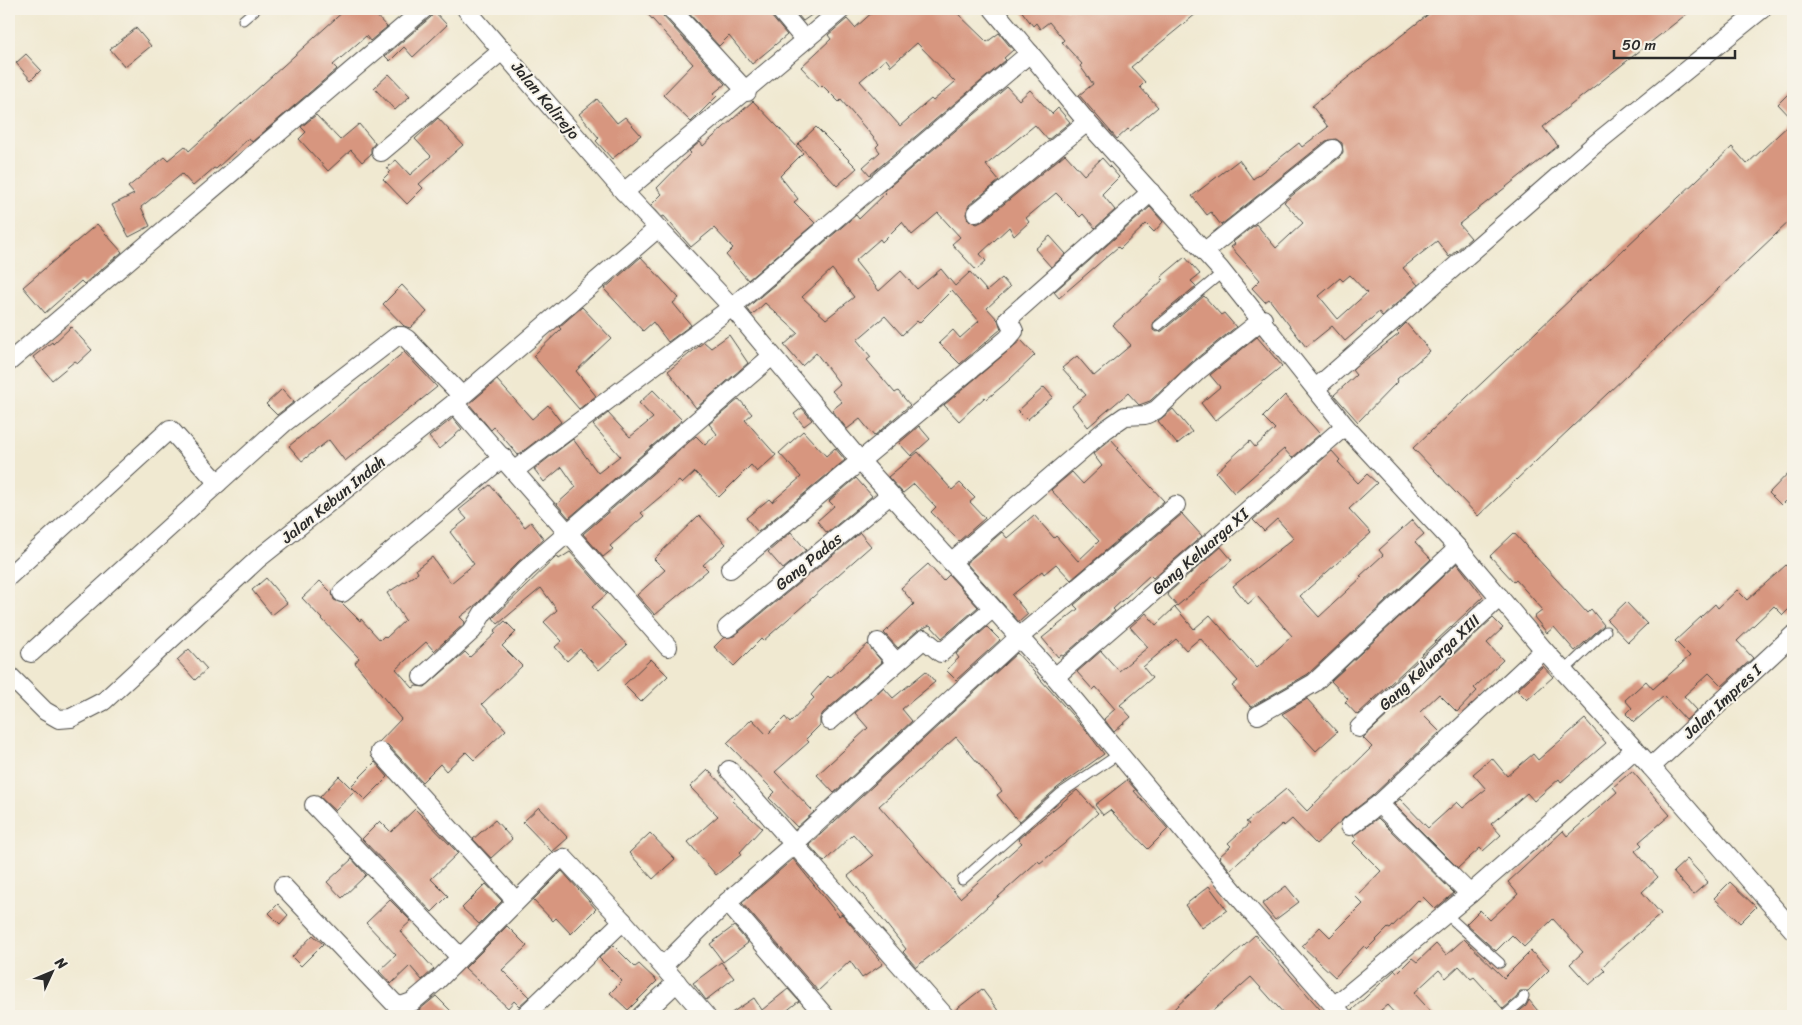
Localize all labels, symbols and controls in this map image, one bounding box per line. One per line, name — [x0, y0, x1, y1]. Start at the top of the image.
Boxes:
scale bar — [1614, 28, 1736, 60]
text: 50 m — [1622, 32, 1657, 58]
street label: Jalan Kalirejo — [503, 54, 587, 146]
street label: Jalan Kebun Indah — [274, 448, 392, 552]
street label: Gang Keluarga XI — [1145, 499, 1257, 602]
street label: Gang Padas — [768, 525, 849, 598]
street label: Gang Keluarga XIII — [1371, 607, 1487, 718]
street label: Jalan Impres I — [1675, 656, 1770, 747]
north arrow — [28, 948, 78, 998]
text: N — [48, 950, 74, 976]

